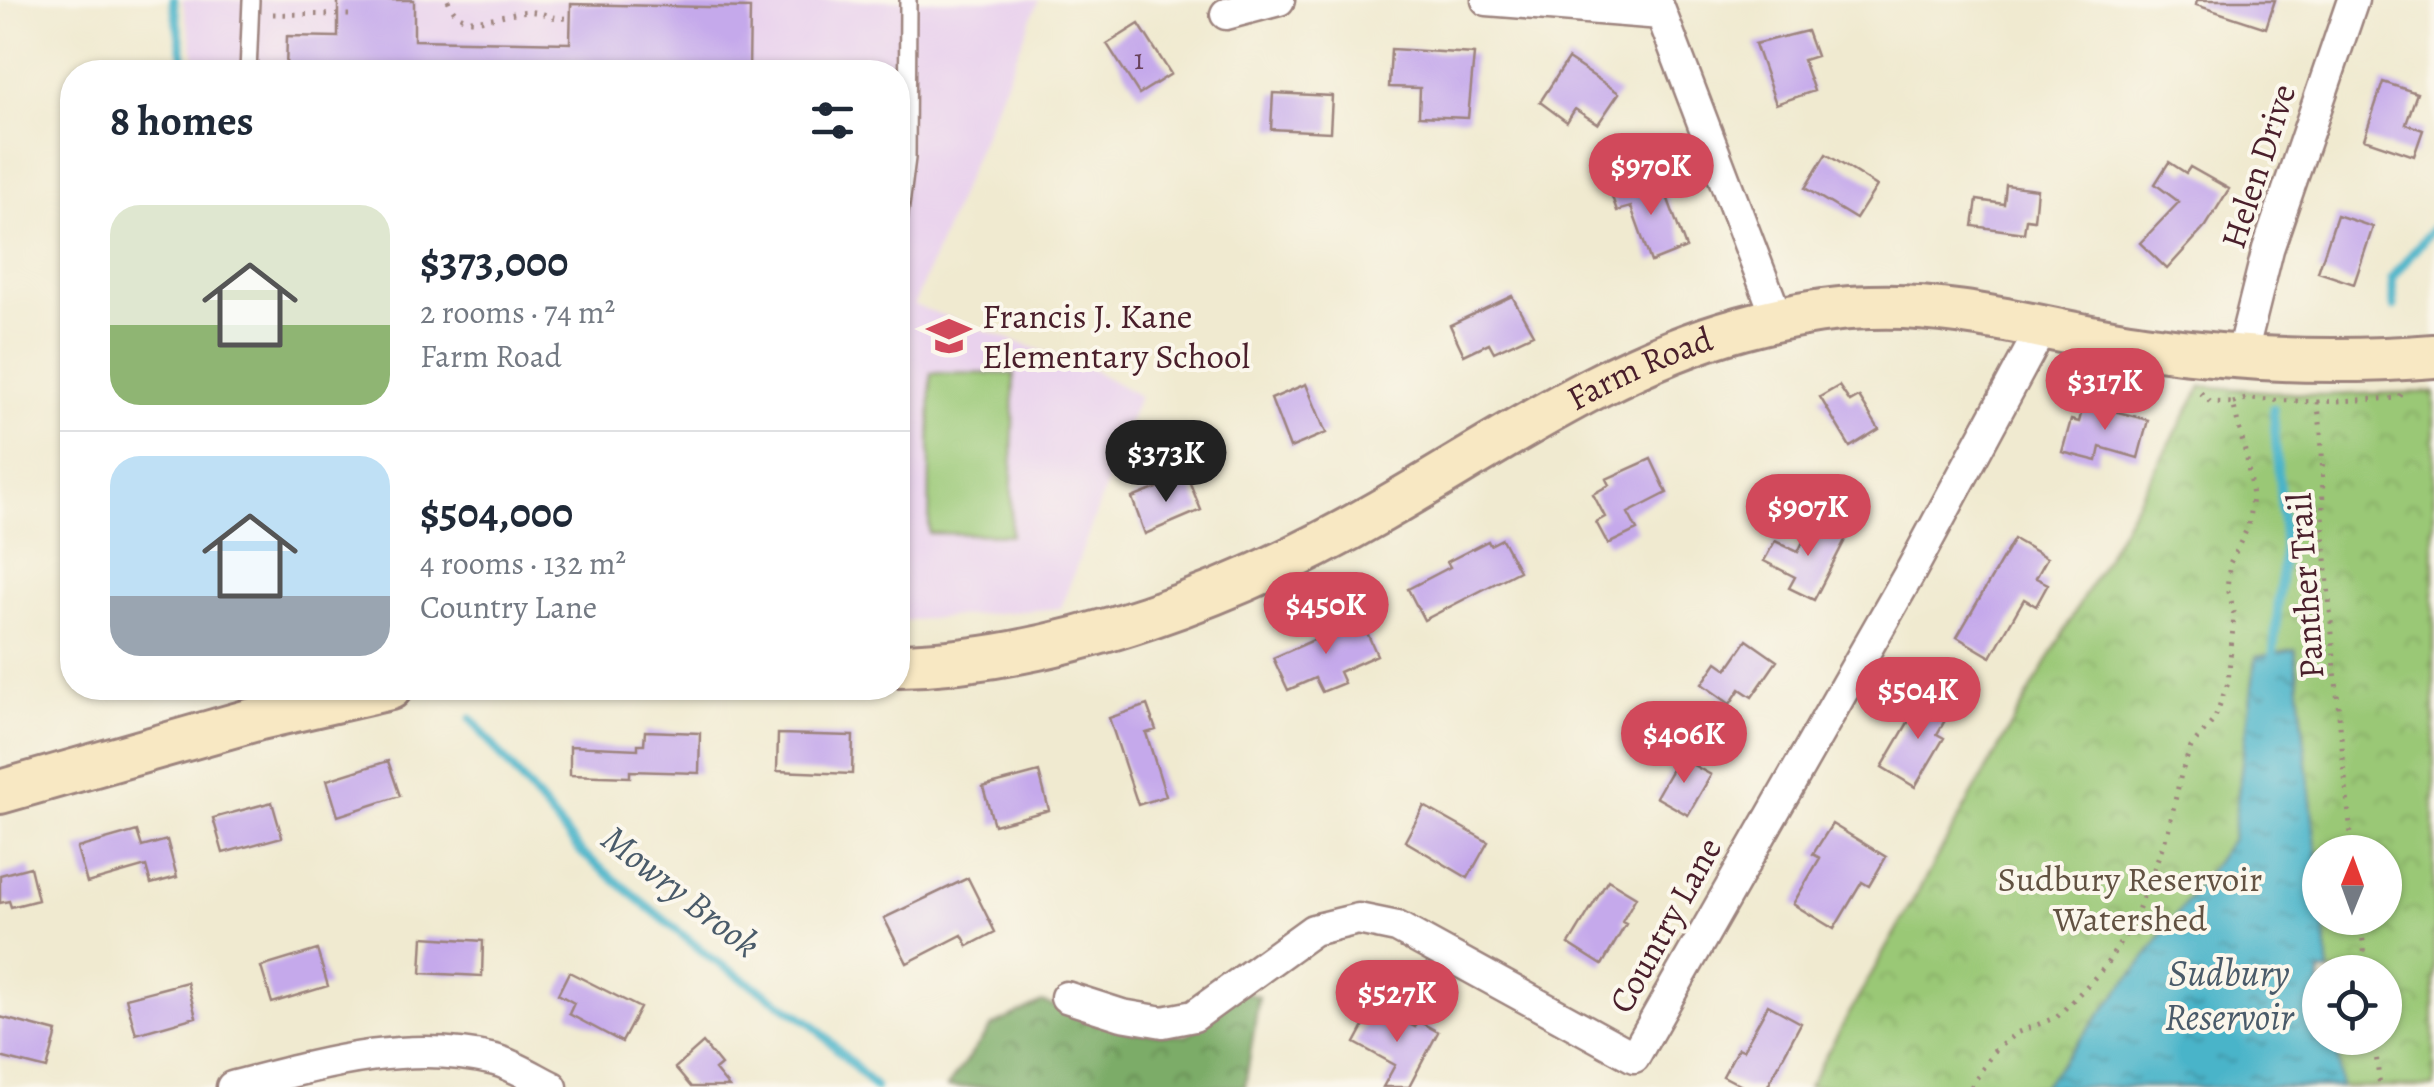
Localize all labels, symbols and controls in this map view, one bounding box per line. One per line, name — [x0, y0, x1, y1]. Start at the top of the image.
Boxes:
house number: 1 — [1134, 39, 1144, 79]
street label: Helen Drive — [2209, 78, 2307, 254]
text: 8 homes — [110, 92, 254, 149]
icon: filters — [805, 93, 860, 148]
pin: $970K — [1581, 133, 1721, 218]
text: $970K — [1611, 143, 1691, 187]
text: $373,000 — [420, 233, 568, 290]
icon: home — [190, 245, 310, 365]
text: 2 rooms · 74 m² — [420, 290, 615, 334]
place label: Francis J. Kane Elementary School — [982, 292, 1250, 380]
school or university icon: Francis J. Kane Elementary School — [925, 312, 973, 360]
street label: Farm Road — [1558, 315, 1719, 422]
text: Farm Road — [420, 334, 562, 378]
pin: $317K — [2035, 348, 2175, 433]
text: $317K — [2068, 358, 2142, 402]
pin: $373K — [1096, 420, 1236, 505]
text: $373K — [1127, 430, 1205, 474]
pin: $907K — [1738, 474, 1878, 559]
text: $504,000 — [420, 484, 573, 541]
text: $907K — [1768, 484, 1848, 528]
street label: Panther Trail — [2275, 491, 2335, 681]
icon: home — [190, 496, 310, 616]
text: 4 rooms · 132 m² — [420, 541, 626, 585]
pin: $450K — [1256, 572, 1396, 657]
text: $450K — [1286, 582, 1366, 626]
text: Country Lane — [420, 585, 597, 629]
pin: $504K — [1848, 657, 1988, 742]
text: $504K — [1878, 667, 1958, 711]
pin: $406K — [1614, 701, 1754, 786]
text: $406K — [1643, 711, 1725, 755]
water label: Mowry Brook — [591, 813, 771, 969]
street label: Country Lane — [1597, 829, 1733, 1021]
north arrow — [2302, 835, 2402, 935]
map controls — [2302, 835, 2402, 1055]
park label: Sudbury Reservoir Watershed — [1998, 855, 2262, 943]
water label: Sudbury Reservoir — [2165, 947, 2295, 1043]
button: locate — [2302, 955, 2402, 1055]
pin: $527K — [1327, 960, 1467, 1045]
text: $527K — [1358, 970, 1436, 1014]

